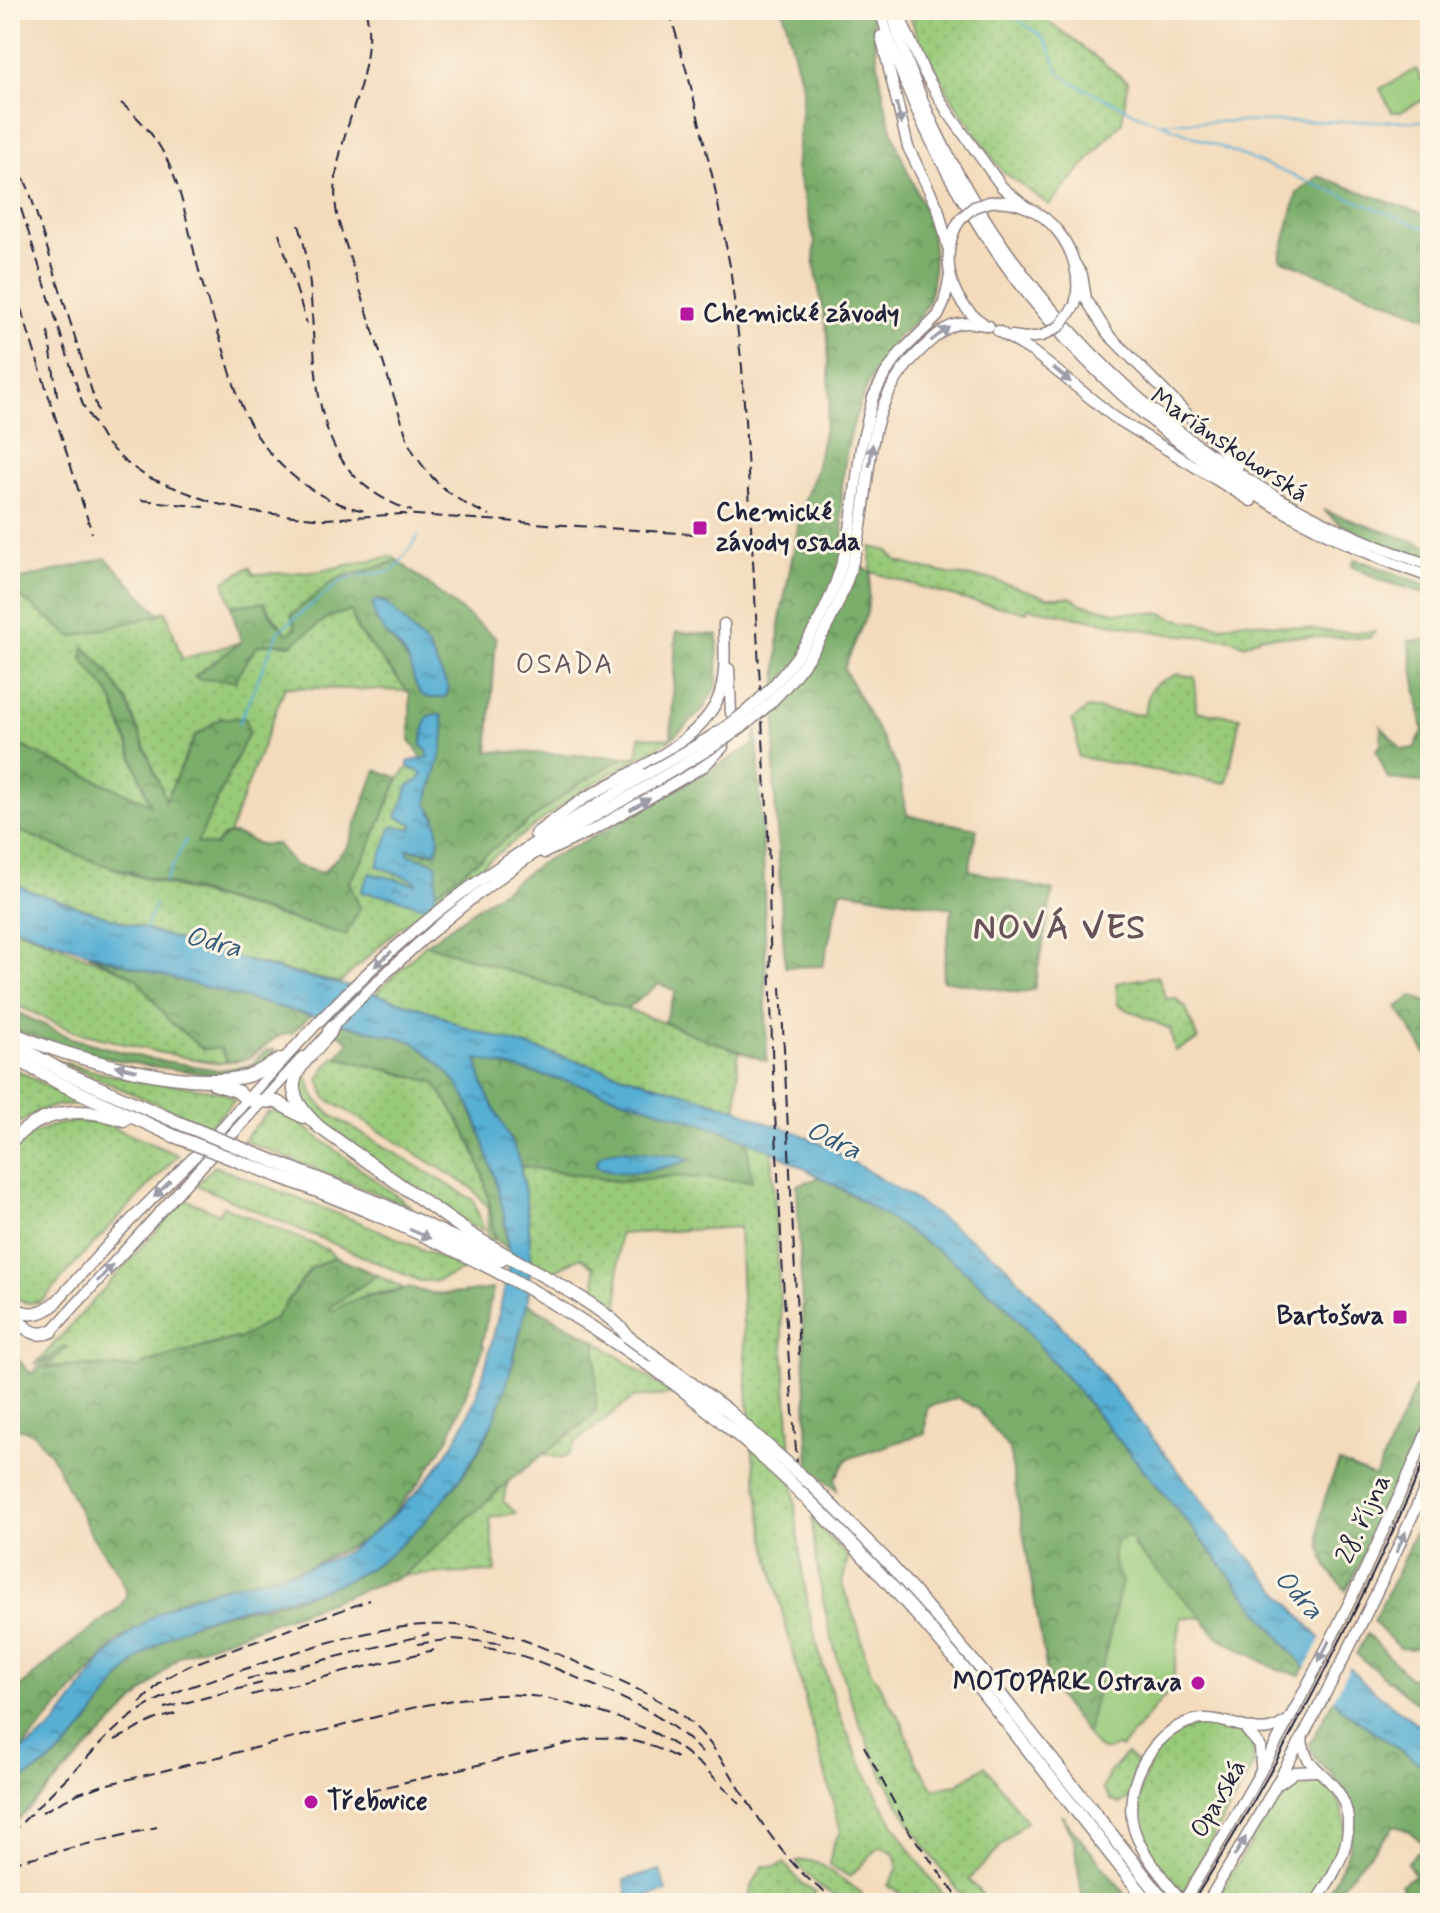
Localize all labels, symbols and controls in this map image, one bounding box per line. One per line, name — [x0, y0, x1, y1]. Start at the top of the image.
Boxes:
one-way arrow — [893, 101, 906, 126]
place label: Chemické závody — [703, 297, 899, 331]
marker: Chemické závody — [678, 305, 696, 323]
one-way arrow — [929, 327, 950, 342]
one-way arrow — [1052, 366, 1072, 383]
street label: Mariánskohorská — [1143, 380, 1315, 512]
one-way arrow — [865, 442, 878, 467]
place label: Chemické závody osada — [716, 496, 861, 560]
marker: Chemické závody osada — [691, 519, 709, 537]
district label: OSADA — [516, 647, 614, 684]
one-way arrow — [629, 797, 651, 811]
district label: NOVÁ VES — [973, 906, 1147, 951]
water label: Odra — [181, 918, 245, 968]
one-way arrow — [373, 949, 392, 967]
one-way arrow — [113, 1061, 138, 1074]
water label: Odra — [800, 1112, 867, 1170]
one-way arrow — [153, 1180, 172, 1198]
one-way arrow — [408, 1227, 432, 1241]
one-way arrow — [95, 1264, 113, 1283]
place label: Bartošova — [1276, 1300, 1384, 1334]
marker: Bartošova — [1391, 1308, 1409, 1326]
street label: 28. října — [1329, 1469, 1399, 1569]
one-way arrow — [1394, 1530, 1408, 1553]
water label: Odra — [1265, 1562, 1331, 1628]
one-way arrow — [1317, 1640, 1330, 1663]
place label: MOTOPARK Ostrava — [953, 1666, 1182, 1700]
marker: MOTOPARK Ostrava — [1189, 1674, 1207, 1692]
street label: Opavská — [1183, 1753, 1255, 1845]
place label: Třebovice — [327, 1785, 428, 1819]
marker: Třebovice — [302, 1793, 320, 1811]
one-way arrow — [1233, 1836, 1247, 1858]

